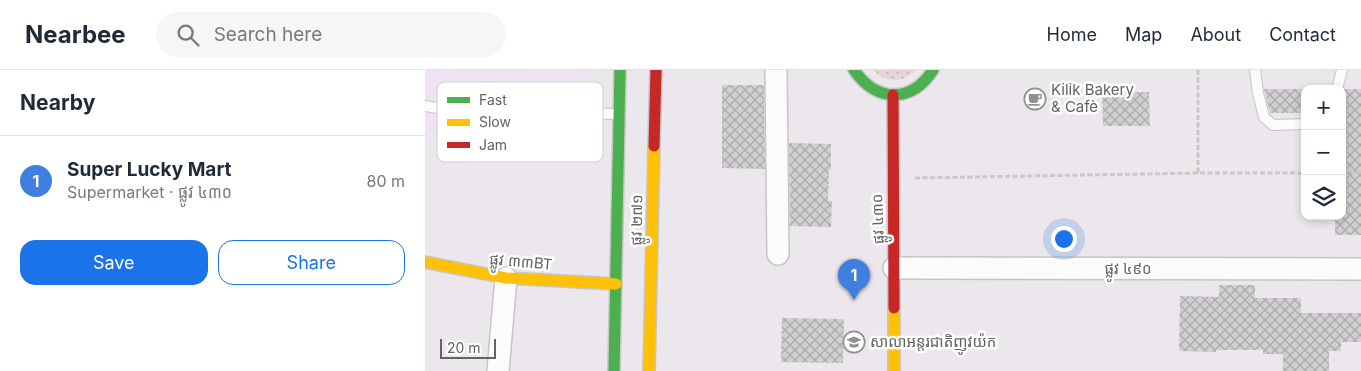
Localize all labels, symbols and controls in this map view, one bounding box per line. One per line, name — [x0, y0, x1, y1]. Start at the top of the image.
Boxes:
search box — [156, 12, 506, 57]
text: Nearbee — [25, 20, 126, 49]
icon: search — [174, 21, 202, 49]
text: Search here — [214, 23, 322, 46]
text: Home — [1047, 24, 1097, 45]
text: Map — [1125, 24, 1162, 45]
text: About — [1190, 24, 1241, 45]
text: Contact — [1269, 24, 1336, 45]
place label: Kilik Bakery & Cafè — [1051, 80, 1134, 116]
legend — [437, 82, 603, 162]
map controls — [1301, 85, 1346, 220]
button: + — [1301, 85, 1346, 130]
cafe icon: Kilik Bakery & Cafè — [1023, 87, 1047, 111]
text: Nearby — [20, 90, 95, 115]
text: Fast — [479, 91, 507, 108]
text: Slow — [479, 113, 511, 130]
button: − — [1301, 130, 1346, 175]
text: Jam — [479, 136, 507, 153]
text: Super Lucky Mart — [67, 158, 231, 181]
text: 1 — [33, 171, 39, 191]
text: 80 m — [366, 171, 405, 191]
button: layers — [1301, 175, 1346, 220]
text: Supermarket · ផ្លូវ ៤៣០ — [67, 182, 232, 202]
street label: ផ្លូវ ៤៣០ — [867, 193, 892, 245]
street label: ផ្លូវ ២៧១ — [627, 194, 651, 246]
your location — [1051, 226, 1077, 252]
button: Save — [20, 240, 208, 285]
button: Share — [218, 240, 405, 285]
street label: ផ្លូវ ៣៣BT — [488, 249, 553, 278]
pin: 1 — [838, 259, 870, 300]
street label: ផ្លូវ ៤៩០ — [1104, 259, 1152, 282]
school or university icon: សាលាអន្តរជាតិញូវយ៉ក — [842, 330, 866, 354]
place label: សាលាអន្តរជាតិញូវយ៉ក — [870, 332, 996, 355]
scale bar — [440, 336, 496, 359]
text: 20 m — [447, 339, 481, 356]

